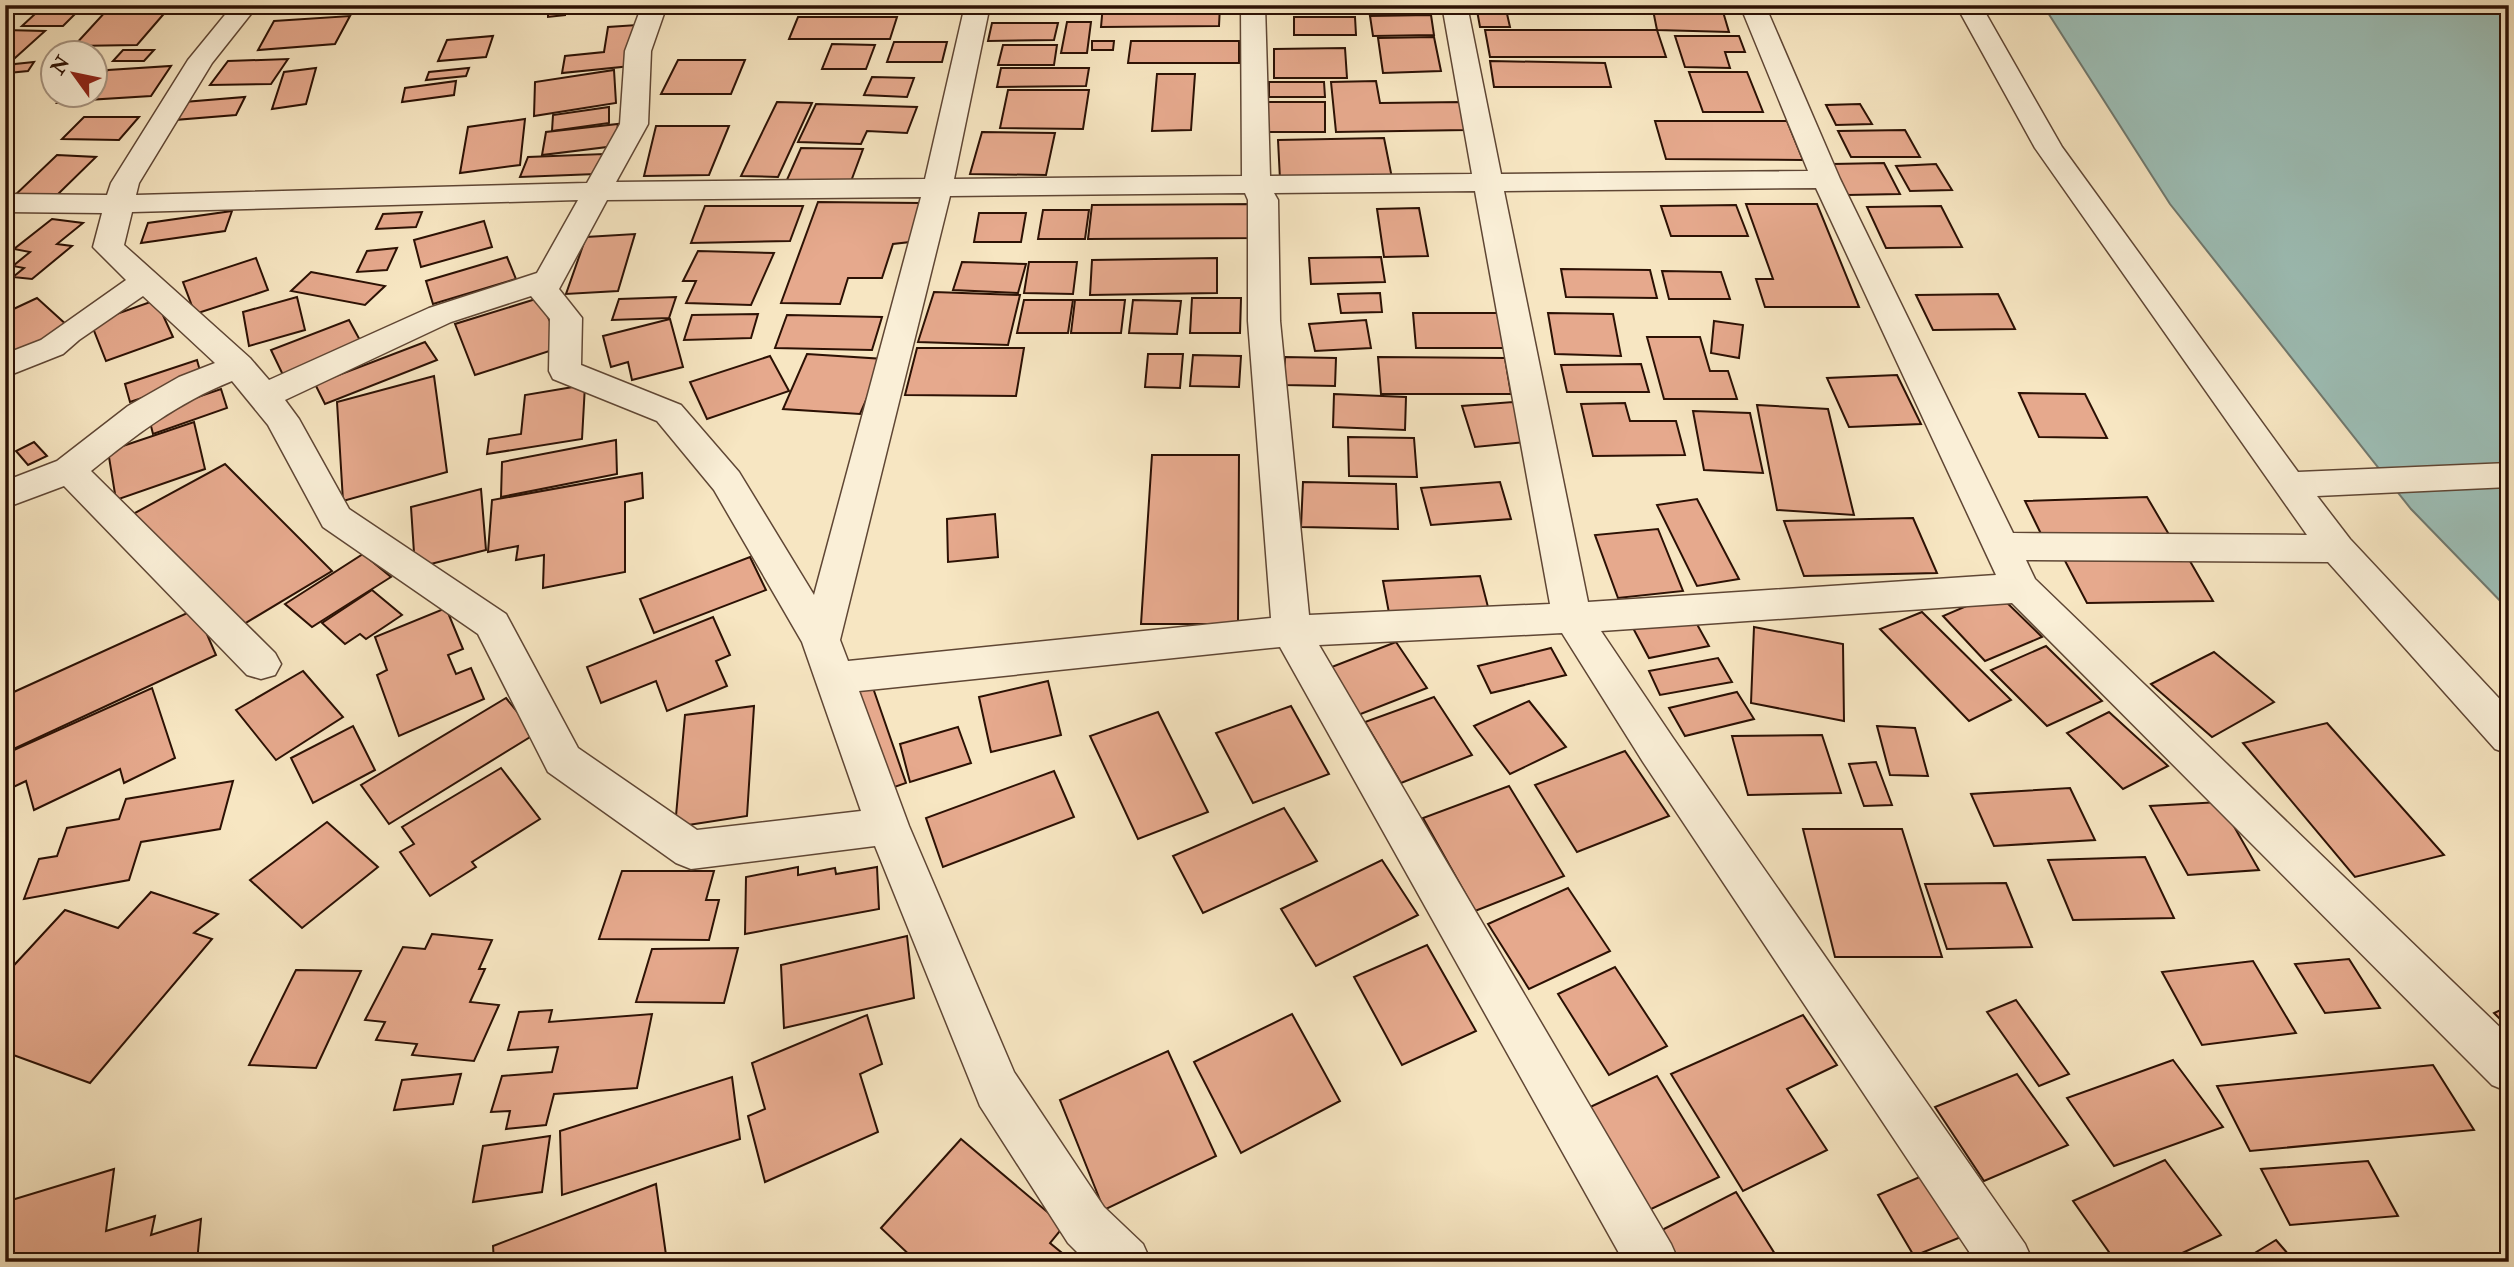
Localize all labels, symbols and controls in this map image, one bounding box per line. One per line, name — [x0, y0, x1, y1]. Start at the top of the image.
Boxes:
north arrow — [38, 38, 108, 108]
text: N — [45, 51, 76, 80]

